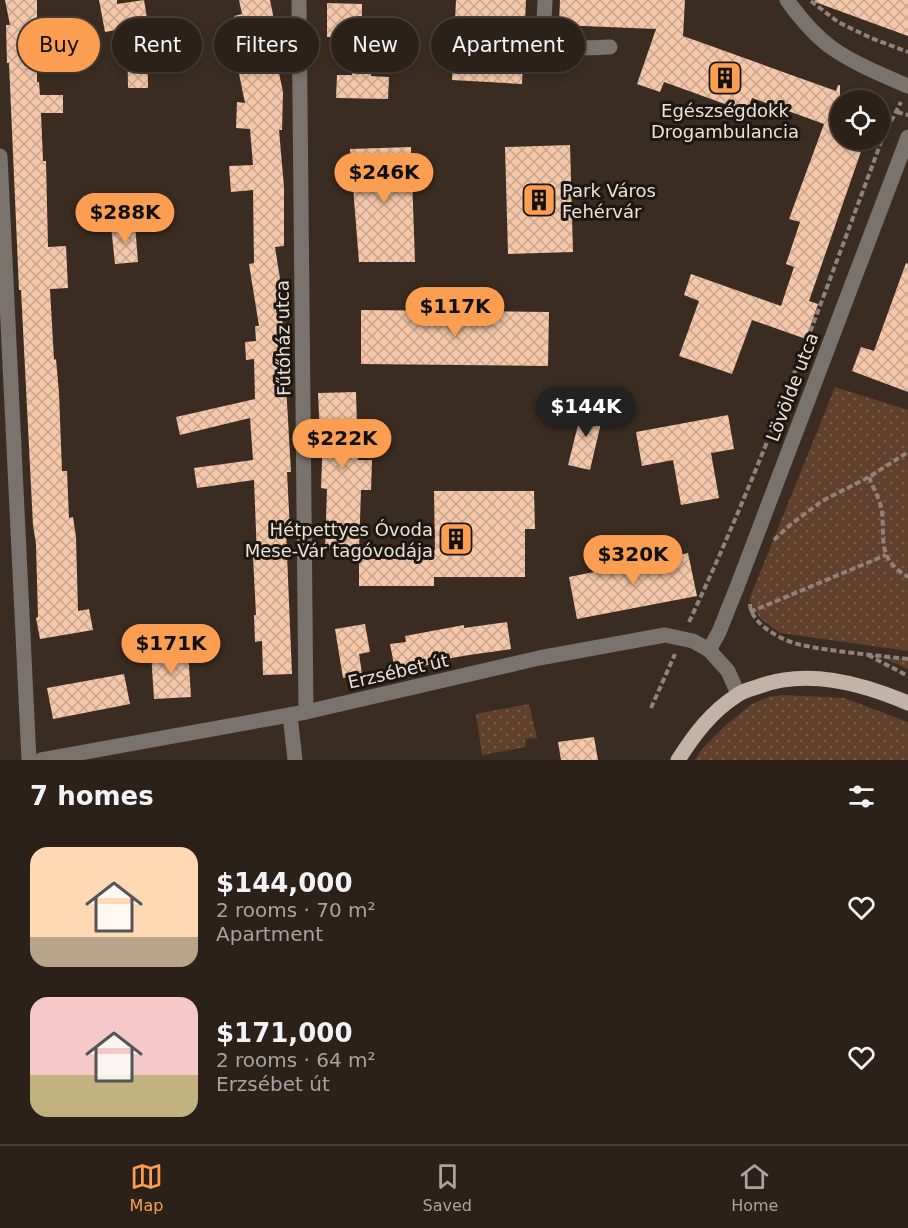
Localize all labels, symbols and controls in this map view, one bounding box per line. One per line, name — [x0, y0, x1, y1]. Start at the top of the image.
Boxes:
chip: Buy — [18, 18, 100, 72]
chip: Rent — [112, 18, 202, 72]
chip: Filters — [214, 18, 319, 72]
chip: New — [331, 18, 419, 72]
chip: Apartment — [431, 18, 585, 72]
building icon: Egészségdokk Drogambulancia — [707, 60, 743, 96]
map controls — [830, 90, 890, 150]
button: locate — [830, 90, 890, 150]
place label: Egészségdokk Drogambulancia — [651, 100, 799, 142]
pin: $246K — [342, 153, 426, 204]
text: $246K — [348, 160, 420, 184]
place label: Park Város Fehérvár — [562, 180, 656, 222]
building icon: Park Város Fehérvár — [521, 182, 557, 218]
pin: $288K — [83, 193, 167, 244]
text: $288K — [89, 200, 161, 224]
street label: Fűtőház utca — [271, 280, 295, 396]
pin: $117K — [413, 287, 497, 338]
text: $117K — [419, 294, 491, 318]
street label: Lövölde utca — [762, 330, 822, 444]
pin: $144K — [544, 387, 628, 438]
text: $144K — [550, 394, 622, 418]
pin: $222K — [300, 419, 384, 470]
text: $222K — [306, 426, 378, 450]
place label: Hétpettyes Óvoda Mese-Vár tagóvodája — [245, 519, 433, 561]
building icon: Hétpettyes Óvoda Mese-Vár tagóvodája — [438, 521, 474, 557]
pin: $320K — [591, 535, 675, 586]
text: $320K — [597, 542, 669, 566]
pin: $171K — [129, 624, 213, 675]
text: $171K — [135, 631, 207, 655]
street label: Erzsébet út — [346, 649, 450, 693]
icon: filters — [845, 780, 878, 813]
text: 7 homes — [30, 781, 154, 811]
text: $144,000 — [216, 868, 353, 898]
icon: home — [78, 871, 150, 943]
icon: heart — [845, 891, 878, 924]
text: 2 rooms · 70 m² — [216, 898, 376, 922]
text: Apartment — [216, 922, 323, 946]
text: $171,000 — [216, 1018, 353, 1048]
icon: home — [78, 1021, 150, 1093]
icon: heart — [845, 1041, 878, 1074]
text: 2 rooms · 64 m² — [216, 1048, 376, 1072]
text: Erzsébet út — [216, 1072, 330, 1096]
tab: Map — [130, 1160, 163, 1215]
tab: Saved — [423, 1160, 472, 1215]
tab: Home — [731, 1160, 778, 1215]

